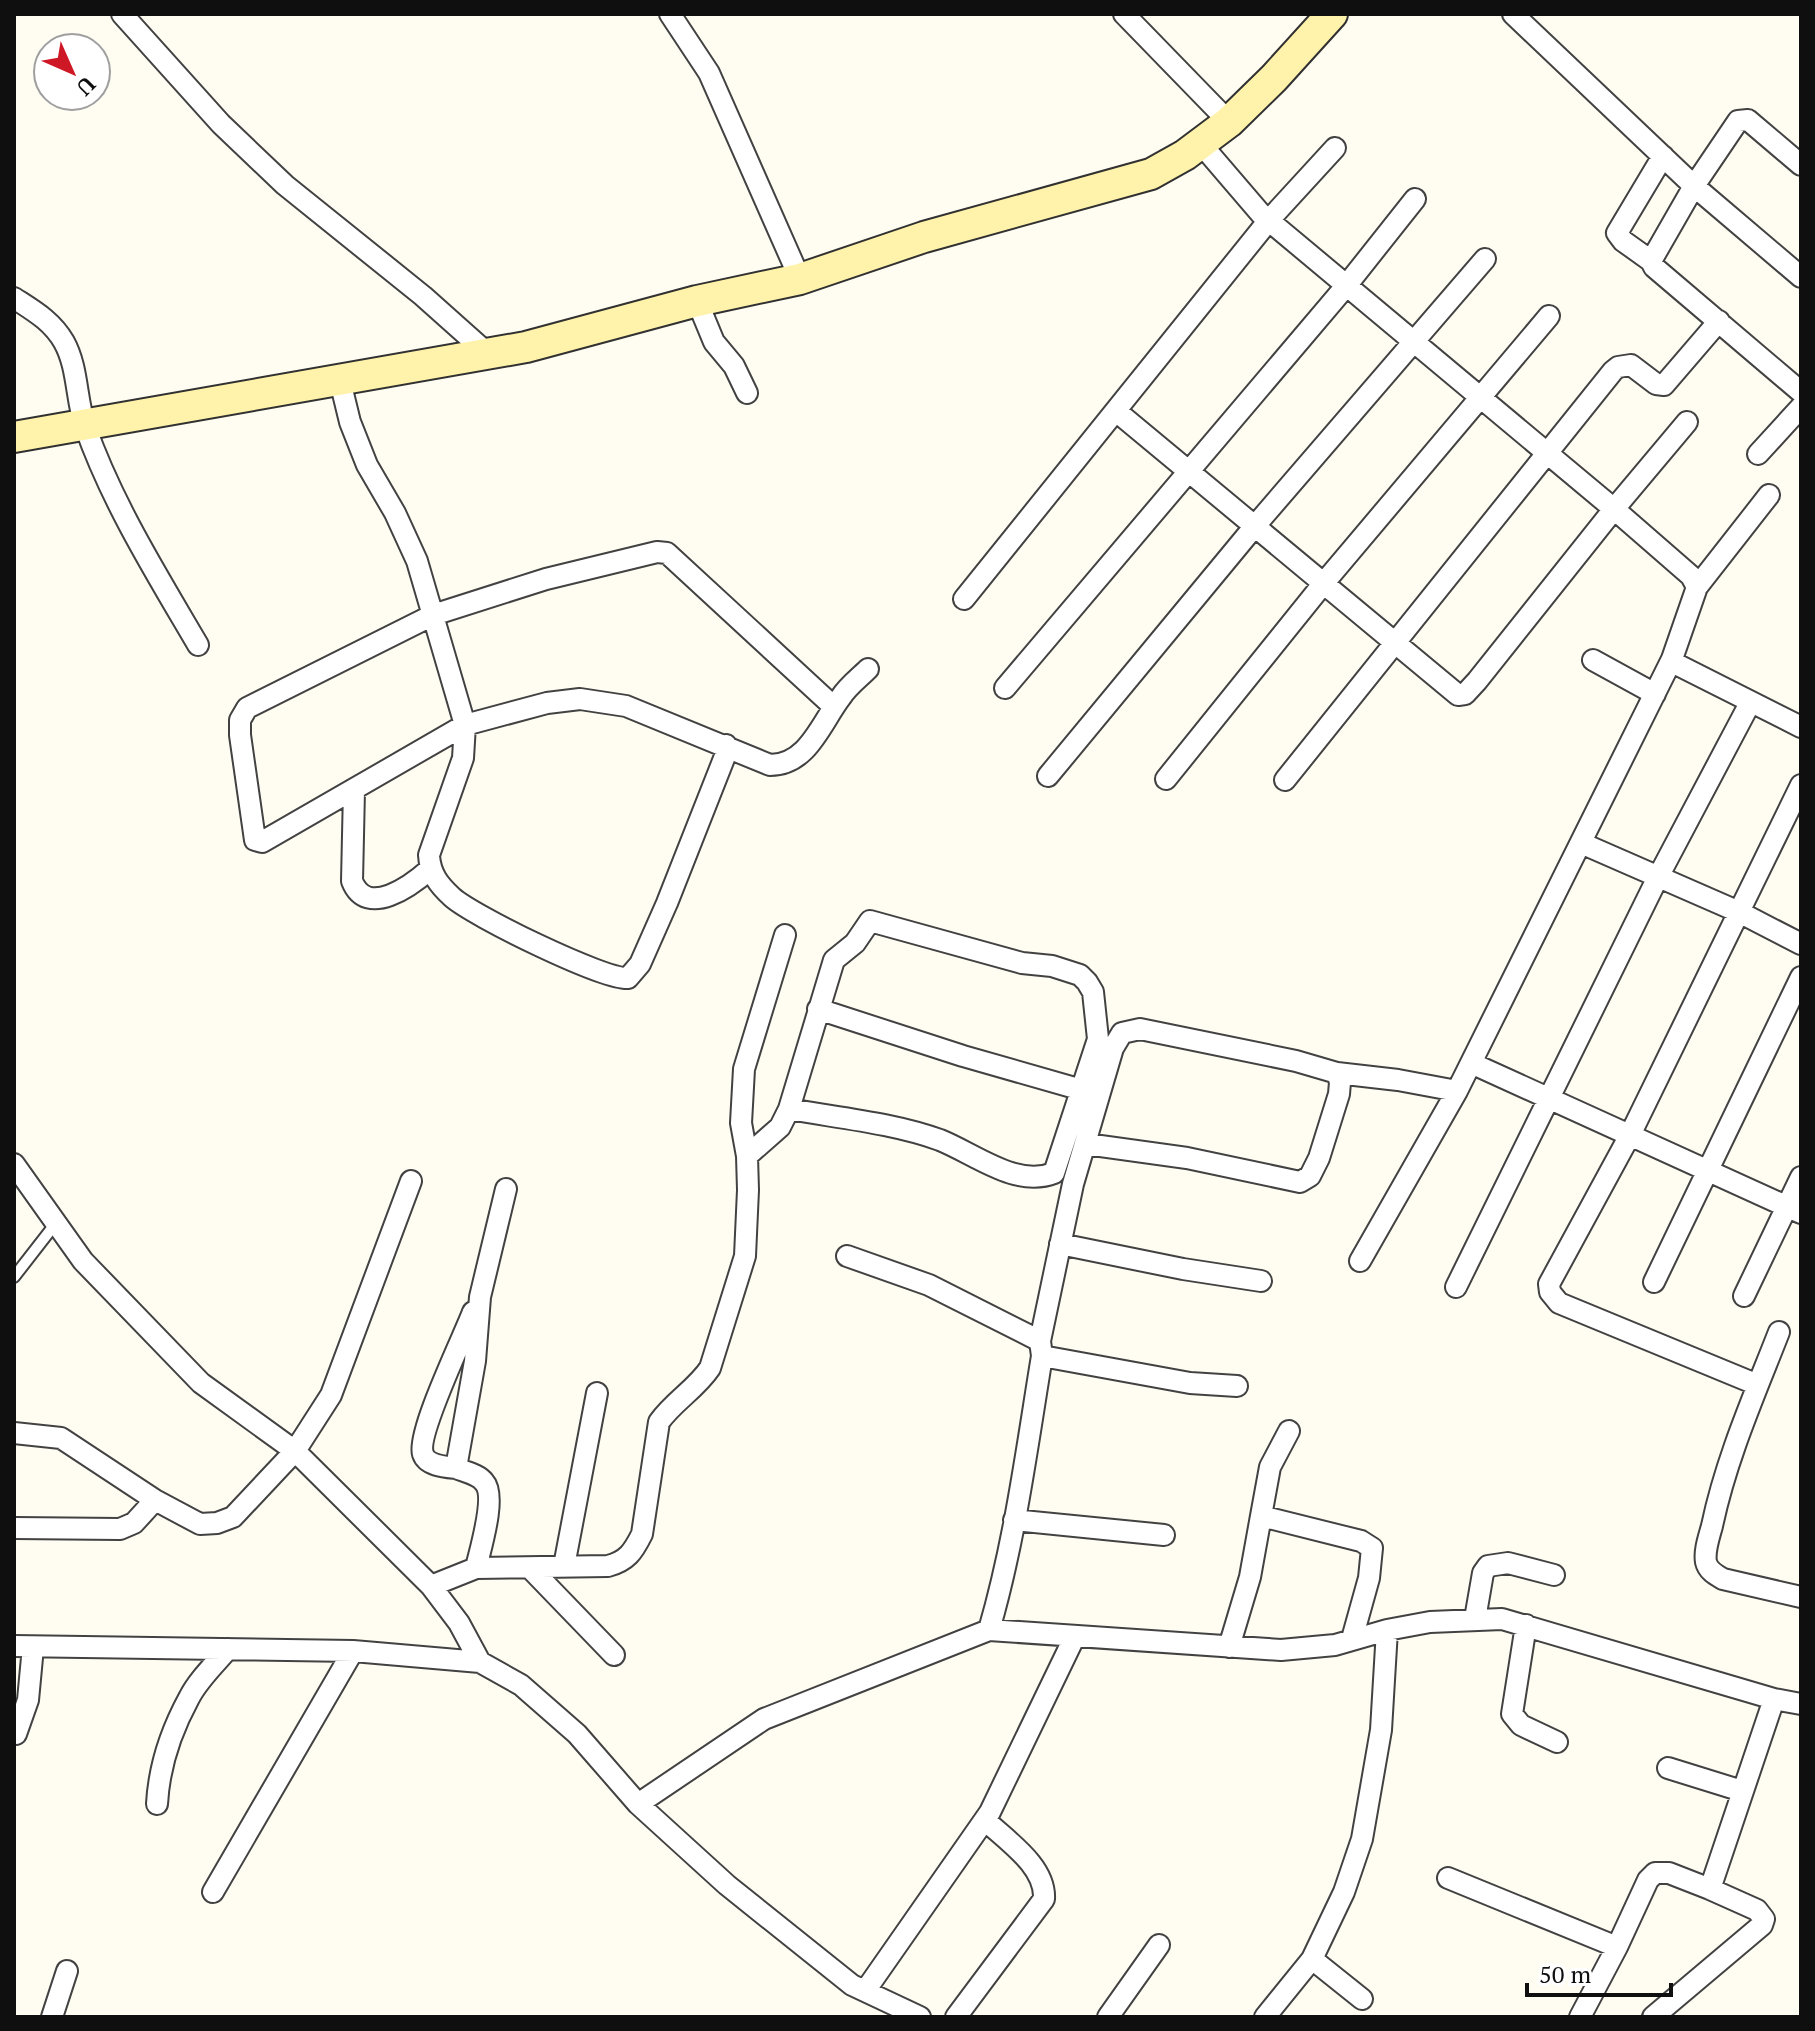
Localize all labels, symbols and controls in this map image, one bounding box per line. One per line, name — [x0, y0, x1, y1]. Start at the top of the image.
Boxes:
north arrow — [32, 32, 112, 112]
text: U — [70, 71, 102, 102]
scale bar — [1527, 1947, 1671, 1997]
text: 50 m — [1539, 1958, 1591, 1990]

